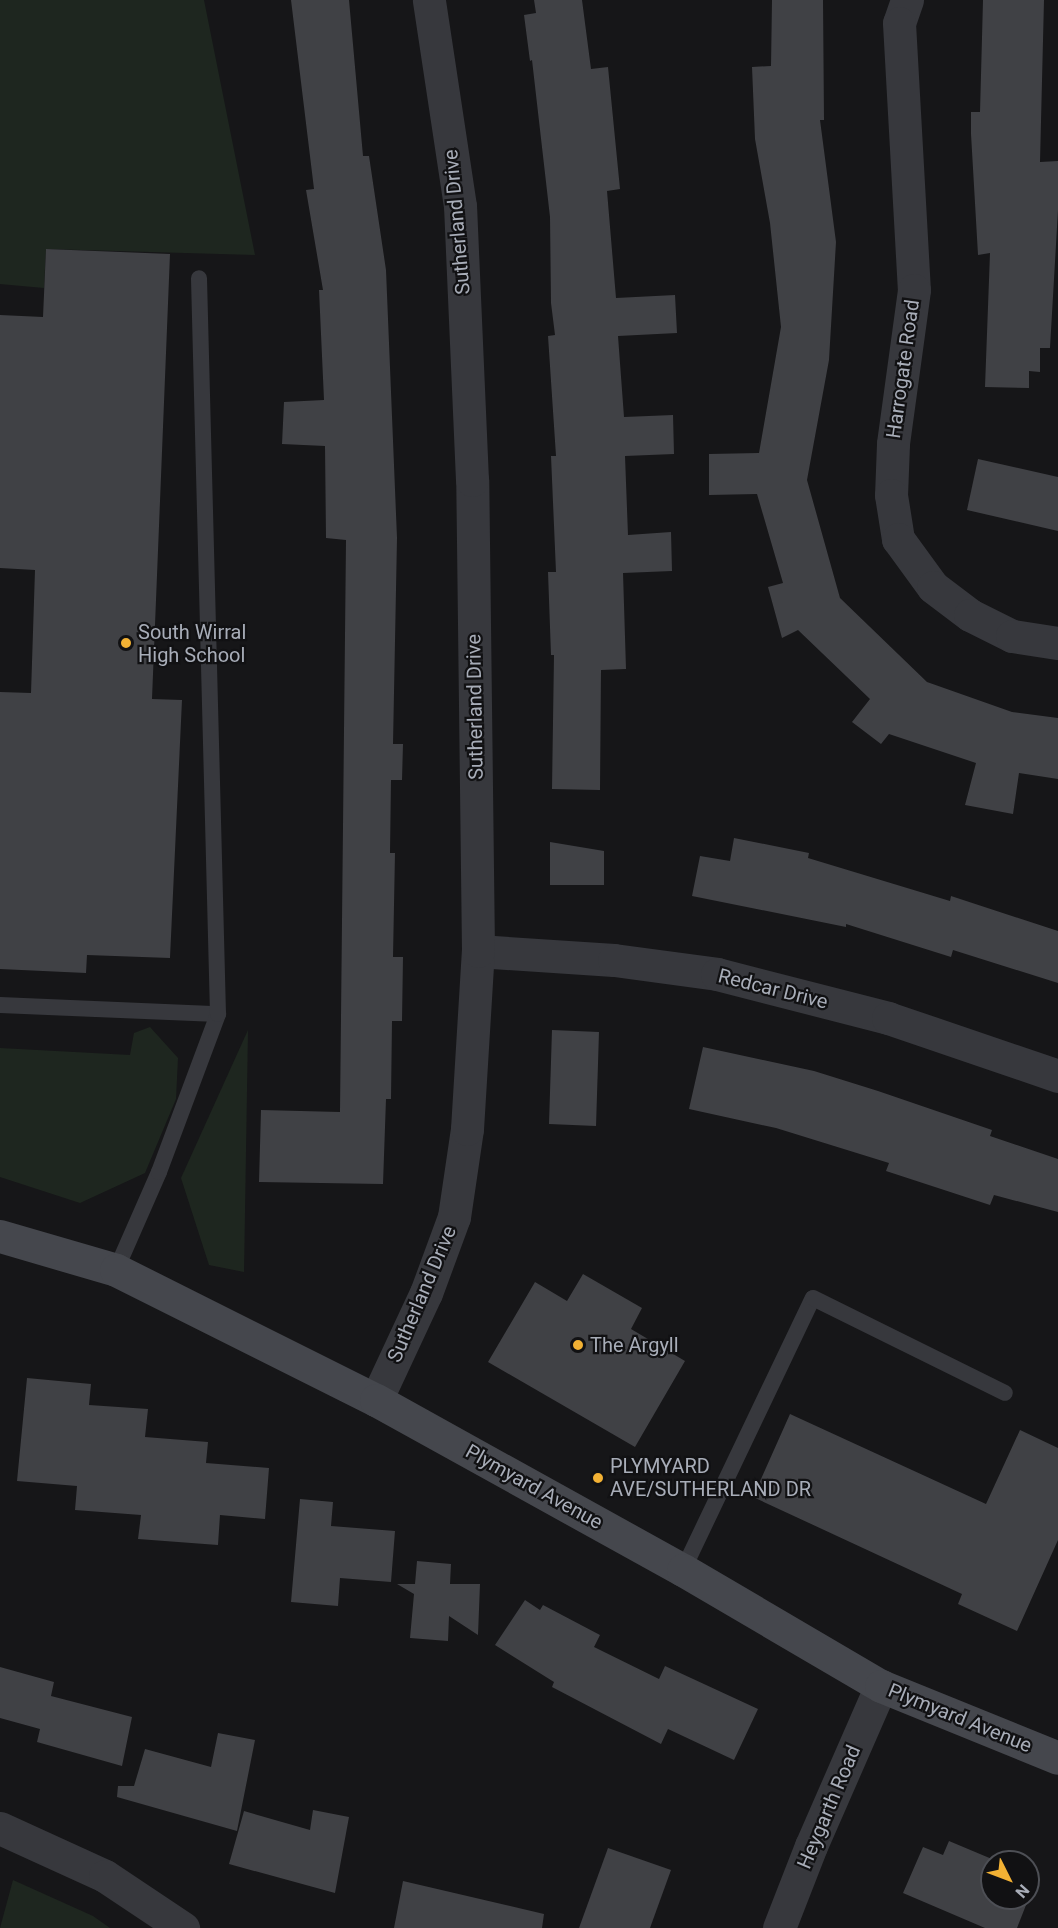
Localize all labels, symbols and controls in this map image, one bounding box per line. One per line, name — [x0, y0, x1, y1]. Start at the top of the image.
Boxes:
street label: Sutherland Drive — [439, 148, 475, 296]
street label: Harrogate Road — [881, 298, 925, 440]
place label: South Wirral High School — [138, 620, 246, 667]
street label: Sutherland Drive — [462, 634, 488, 780]
marker: South Wirral High School — [119, 636, 133, 650]
street label: Redcar Drive — [716, 964, 830, 1014]
street label: Sutherland Drive — [382, 1222, 462, 1366]
place label: The Argyll — [590, 1333, 679, 1357]
marker: The Argyll — [571, 1338, 585, 1352]
street label: Plymyard Avenue — [461, 1439, 607, 1535]
place label: PLYMYARD AVE/SUTHERLAND DR — [610, 1454, 811, 1501]
marker: PLYMYARD AVE/SUTHERLAND DR — [591, 1471, 605, 1485]
street label: Plymyard Avenue — [885, 1678, 1035, 1758]
street label: Heygarth Road — [792, 1742, 866, 1872]
north arrow — [980, 1850, 1040, 1910]
text: N — [1011, 1880, 1033, 1902]

